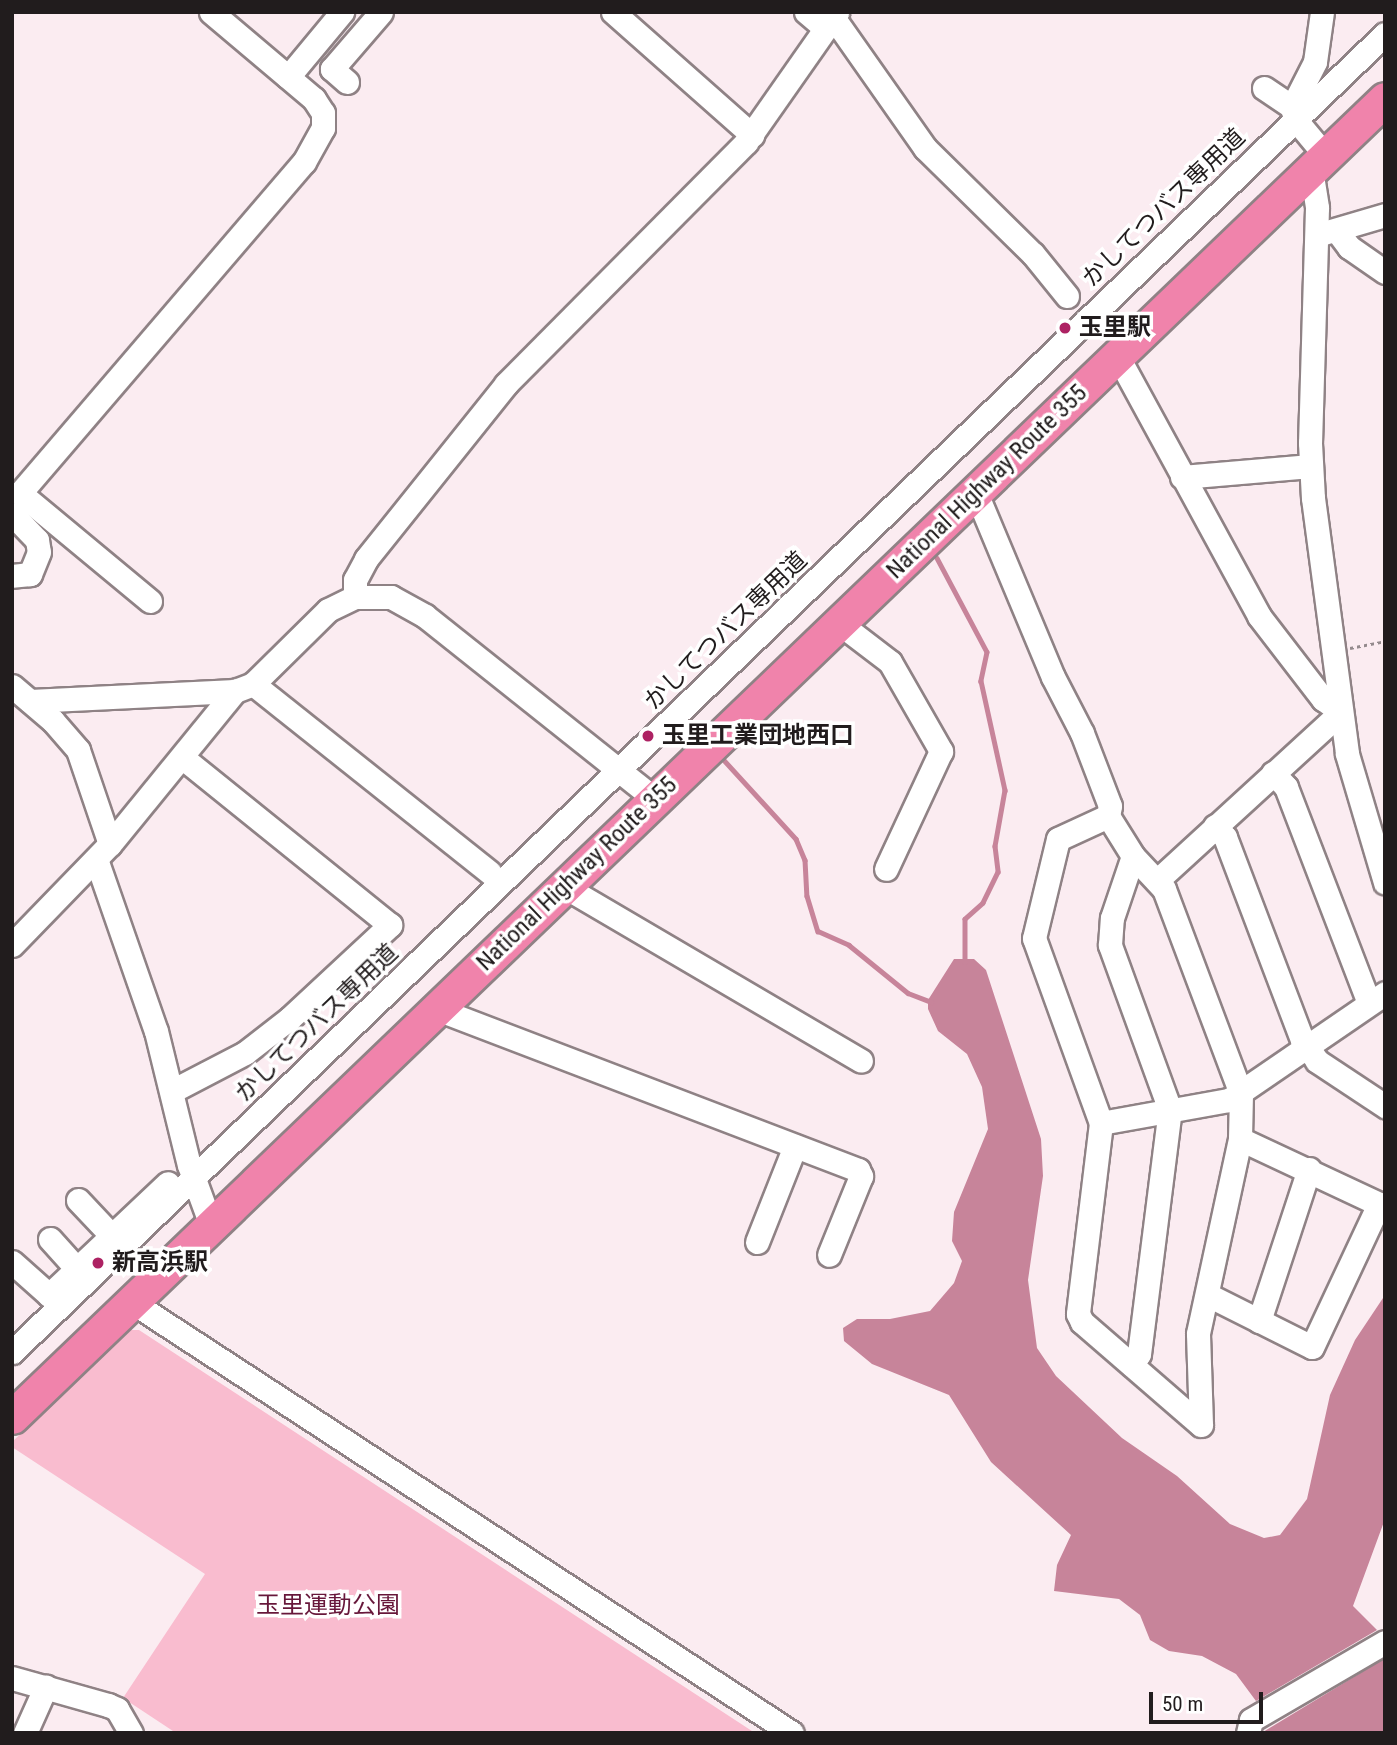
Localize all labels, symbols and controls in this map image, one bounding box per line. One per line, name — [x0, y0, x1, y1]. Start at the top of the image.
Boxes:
street label: かしてつバス専用道 — [1076, 123, 1252, 293]
place label: 玉里駅 — [1079, 314, 1151, 342]
marker: 玉里駅 — [1057, 320, 1073, 336]
street label: National Highway Route 355 — [881, 379, 1093, 585]
street label: かしてつバス専用道 — [638, 546, 814, 716]
place label: 玉里工業団地西口 — [662, 722, 854, 750]
marker: 玉里工業団地西口 — [640, 728, 656, 744]
street label: National Highway Route 355 — [471, 771, 683, 977]
street label: かしてつバス専用道 — [229, 938, 405, 1108]
place label: 新高浜駅 — [112, 1249, 208, 1277]
marker: 新高浜駅 — [90, 1255, 106, 1271]
park label: 玉里運動公園 — [256, 1592, 400, 1620]
scale bar — [1152, 1678, 1266, 1722]
text: 50 m — [1162, 1692, 1203, 1716]

